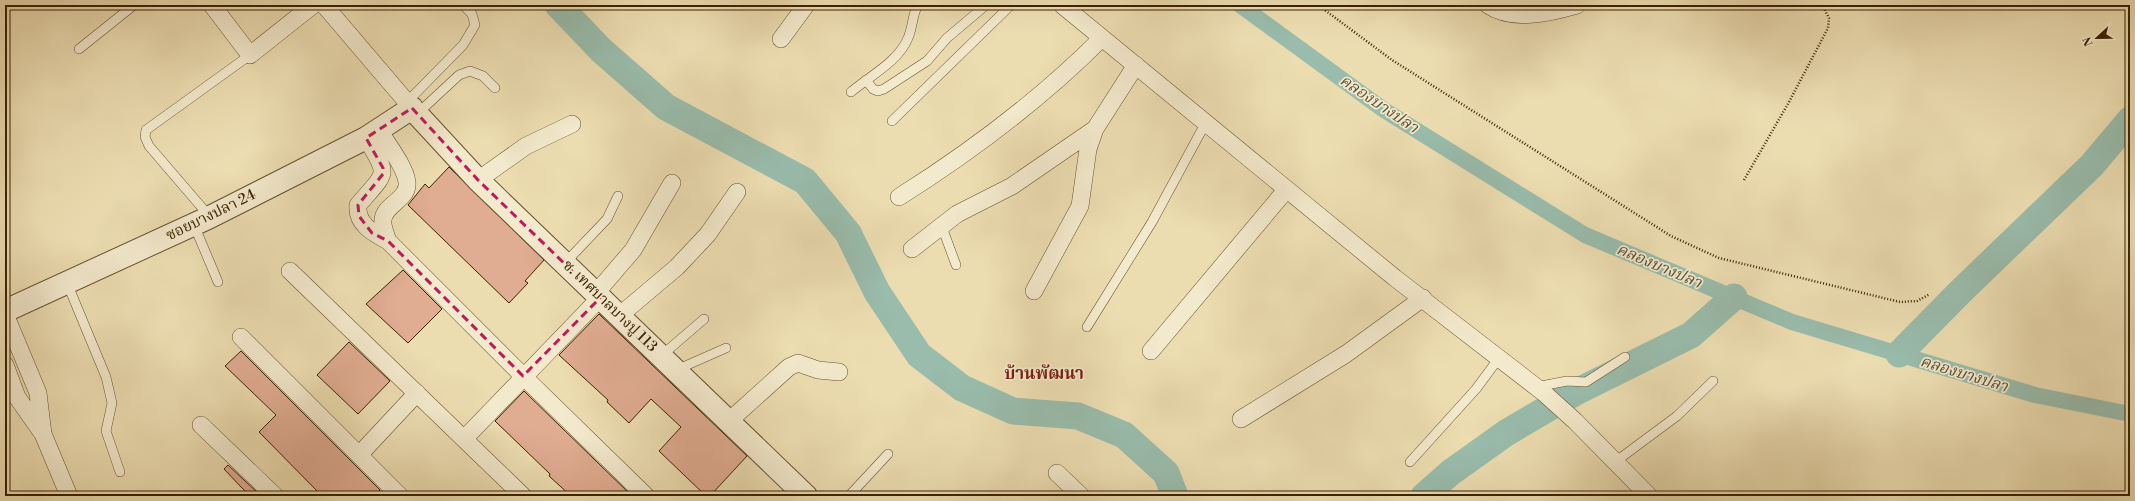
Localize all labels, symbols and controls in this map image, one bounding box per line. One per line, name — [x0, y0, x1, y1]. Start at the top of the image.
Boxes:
north arrow — [2077, 18, 2117, 58]
text: N — [2080, 34, 2097, 48]
water label: คลองบางปลา — [1336, 70, 1423, 138]
street label: ซอยบางปลา 24 — [163, 185, 259, 245]
water label: คลองบางปลา — [1613, 239, 1706, 293]
street label: ซ. เทศบาลบางปู 113 — [559, 256, 661, 356]
water label: คลองบางปลา — [1918, 351, 2011, 397]
district label: บ้านพัฒนา — [1004, 363, 1084, 385]

